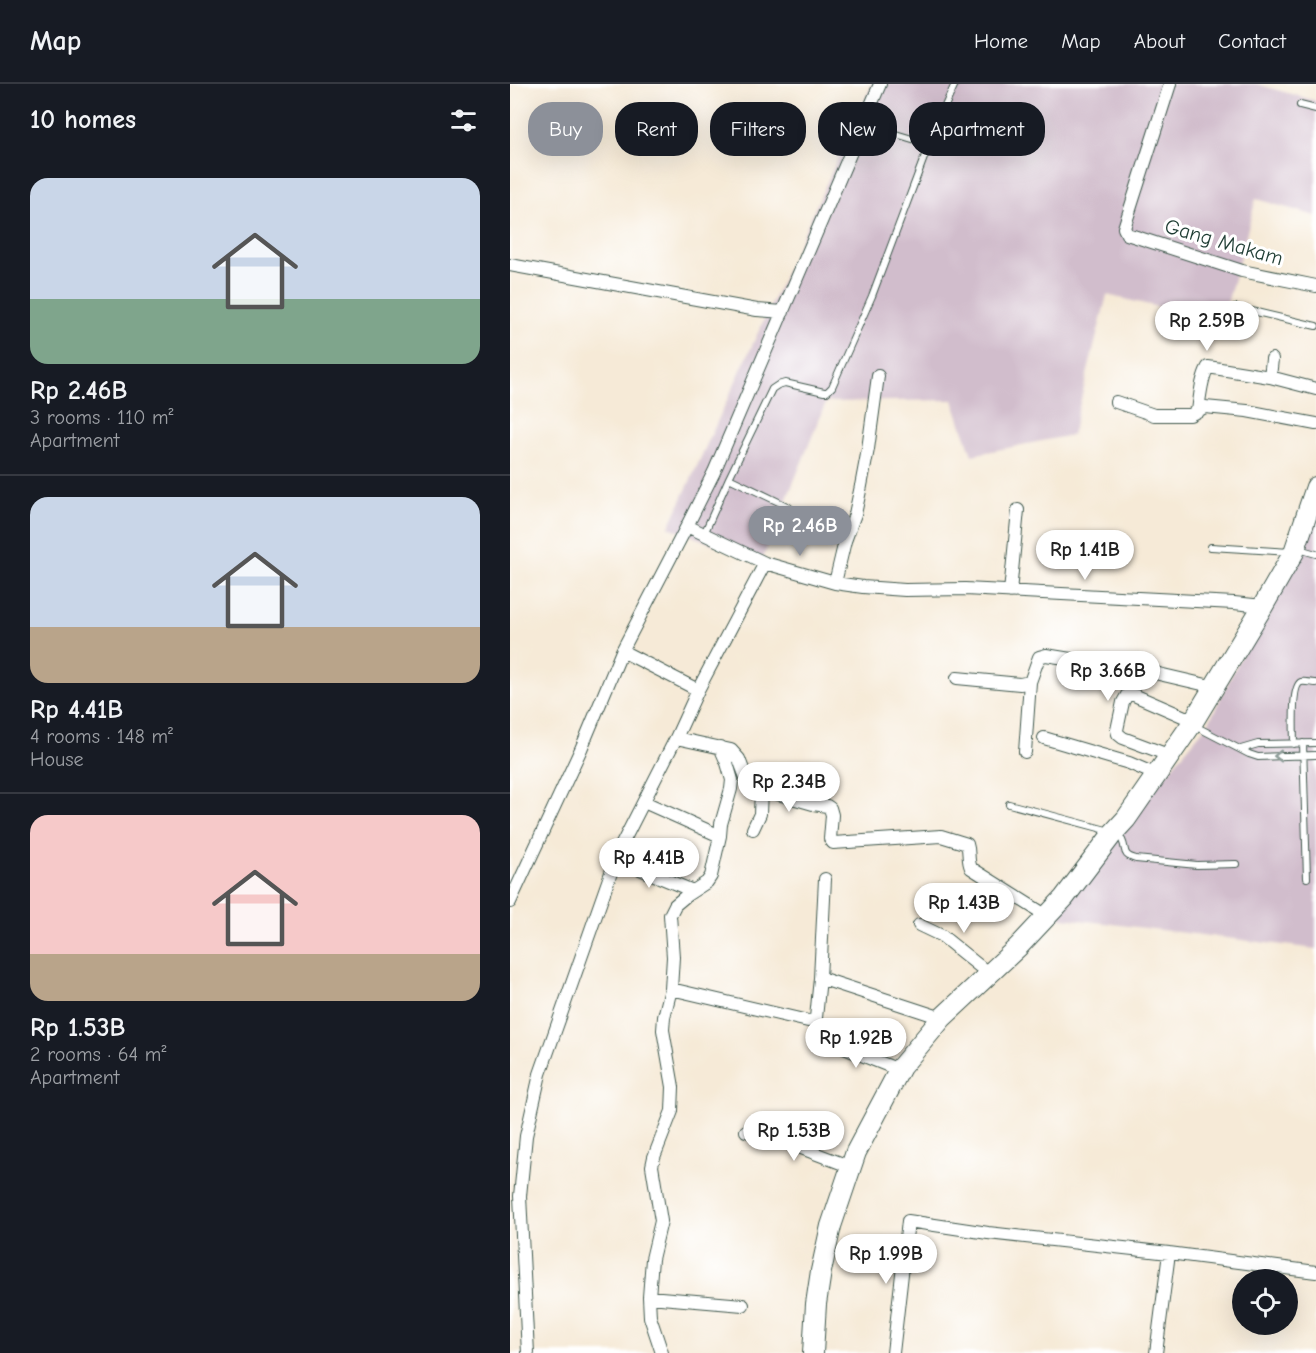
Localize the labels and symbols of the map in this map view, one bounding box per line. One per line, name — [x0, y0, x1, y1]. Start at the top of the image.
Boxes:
street label: Gang Makam — [1162, 214, 1286, 270]
pin: Rp 2.59B — [1145, 301, 1269, 352]
pin: Rp 2.46B — [738, 506, 862, 557]
pin: Rp 1.41B — [1023, 530, 1147, 581]
pin: Rp 3.66B — [1046, 651, 1170, 702]
one-way arrow — [1273, 750, 1282, 762]
pin: Rp 2.34B — [727, 762, 851, 813]
pin: Rp 4.41B — [587, 838, 711, 889]
pin: Rp 1.43B — [902, 883, 1026, 934]
pin: Rp 1.92B — [794, 1018, 918, 1069]
pin: Rp 1.53B — [732, 1111, 856, 1162]
pin: Rp 1.99B — [824, 1234, 948, 1285]

